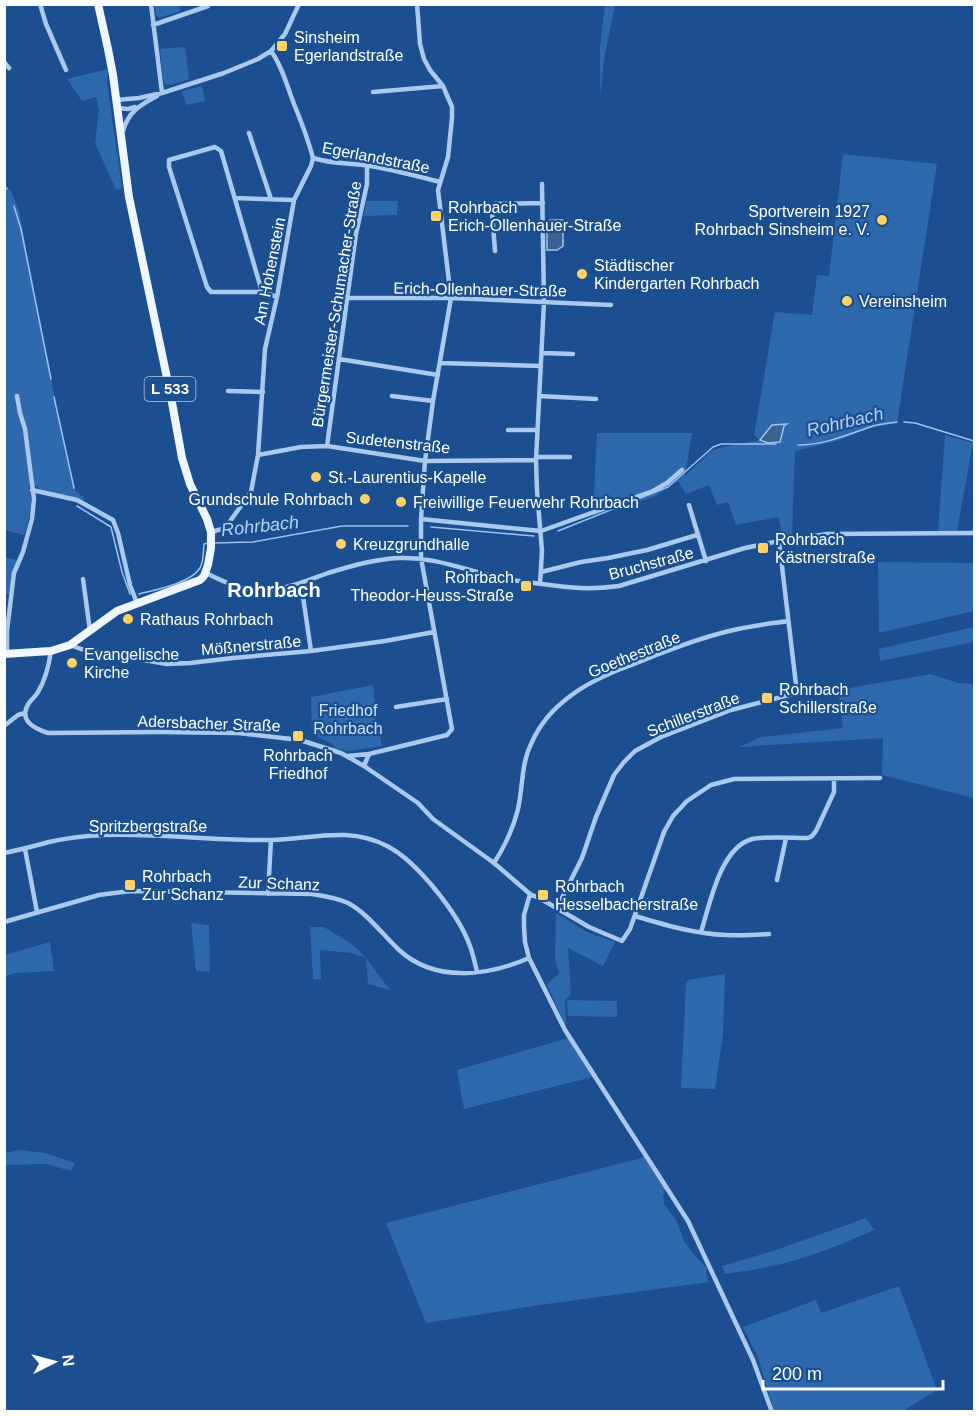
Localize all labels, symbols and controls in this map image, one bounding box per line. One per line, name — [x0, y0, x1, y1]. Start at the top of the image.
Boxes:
place label: Sinsheim Egerlandstraße — [294, 29, 403, 64]
marker: Sinsheim Egerlandstraße — [275, 39, 289, 53]
street label: Egerlandstraße — [321, 139, 431, 176]
street label: Bürgermeister-Schumacher-Straße — [309, 180, 364, 428]
place label: Rohrbach Erich-Ollenhauer-Straße — [448, 199, 622, 234]
place label: Sportverein 1927 Rohrbach Sinsheim e. V. — [694, 203, 870, 238]
marker: Rohrbach Erich-Ollenhauer-Straße — [429, 209, 443, 223]
marker: Sportverein 1927 Rohrbach Sinsheim e. V. — [875, 213, 889, 227]
street label: Am Hohenstein — [251, 216, 288, 326]
place label: Städtischer Kindergarten Rohrbach — [594, 257, 759, 292]
marker: Städtischer Kindergarten Rohrbach — [575, 267, 589, 281]
street label: Erich-Ollenhauer-Straße — [393, 279, 567, 300]
place label: Vereinsheim — [859, 293, 947, 310]
marker: Vereinsheim — [840, 294, 854, 308]
road number: L 533 — [144, 377, 195, 401]
water label: Rohrbach — [805, 403, 885, 441]
street label: Sudetenstraße — [345, 429, 451, 456]
place label: St.-Laurentius-Kapelle — [328, 469, 486, 486]
marker: St.-Laurentius-Kapelle — [309, 470, 323, 484]
place label: Grundschule Rohrbach — [188, 491, 353, 508]
marker: Grundschule Rohrbach — [358, 492, 372, 506]
place label: Freiwillige Feuerwehr Rohrbach — [413, 494, 639, 511]
marker: Freiwillige Feuerwehr Rohrbach — [394, 495, 408, 509]
water label: Rohrbach — [220, 512, 300, 540]
place label: Rohrbach Kästnerstraße — [775, 531, 876, 566]
place label: Kreuzgrundhalle — [353, 536, 470, 553]
marker: Kreuzgrundhalle — [334, 537, 348, 551]
marker: Rohrbach Kästnerstraße — [756, 541, 770, 555]
street label: Bruchstraße — [607, 544, 696, 583]
place label: Rohrbach Theodor-Heuss-Straße — [350, 569, 514, 604]
district label: Rohrbach — [227, 579, 321, 601]
marker: Rohrbach Theodor-Heuss-Straße — [519, 579, 533, 593]
place label: Rathaus Rohrbach — [140, 611, 273, 628]
marker: Rathaus Rohrbach — [121, 612, 135, 626]
street label: Goethestraße — [586, 628, 683, 681]
street label: Mößnerstraße — [200, 633, 302, 658]
place label: Evangelische Kirche — [84, 646, 179, 681]
marker: Evangelische Kirche — [65, 656, 79, 670]
place label: Rohrbach Schillerstraße — [779, 681, 877, 716]
street label: Schillerstraße — [644, 689, 742, 740]
marker: Rohrbach Schillerstraße — [760, 691, 774, 705]
park label: Friedhof Rohrbach — [313, 702, 383, 737]
street label: Adersbacher Straße — [137, 713, 281, 734]
marker: Rohrbach Friedhof — [291, 729, 305, 743]
place label: Rohrbach Friedhof — [263, 747, 333, 782]
street label: Spritzbergstraße — [89, 818, 207, 835]
place label: Rohrbach Zur Schanz — [142, 868, 224, 903]
street label: Zur Schanz — [238, 874, 320, 893]
marker: Rohrbach Zur Schanz — [123, 878, 137, 892]
place label: Rohrbach Hesselbacherstraße — [555, 878, 698, 913]
marker: Rohrbach Hesselbacherstraße — [536, 888, 550, 902]
north arrow — [24, 1332, 84, 1392]
scale bar — [763, 1353, 943, 1391]
text: N — [59, 1354, 77, 1367]
text: 200 m — [772, 1364, 822, 1384]

